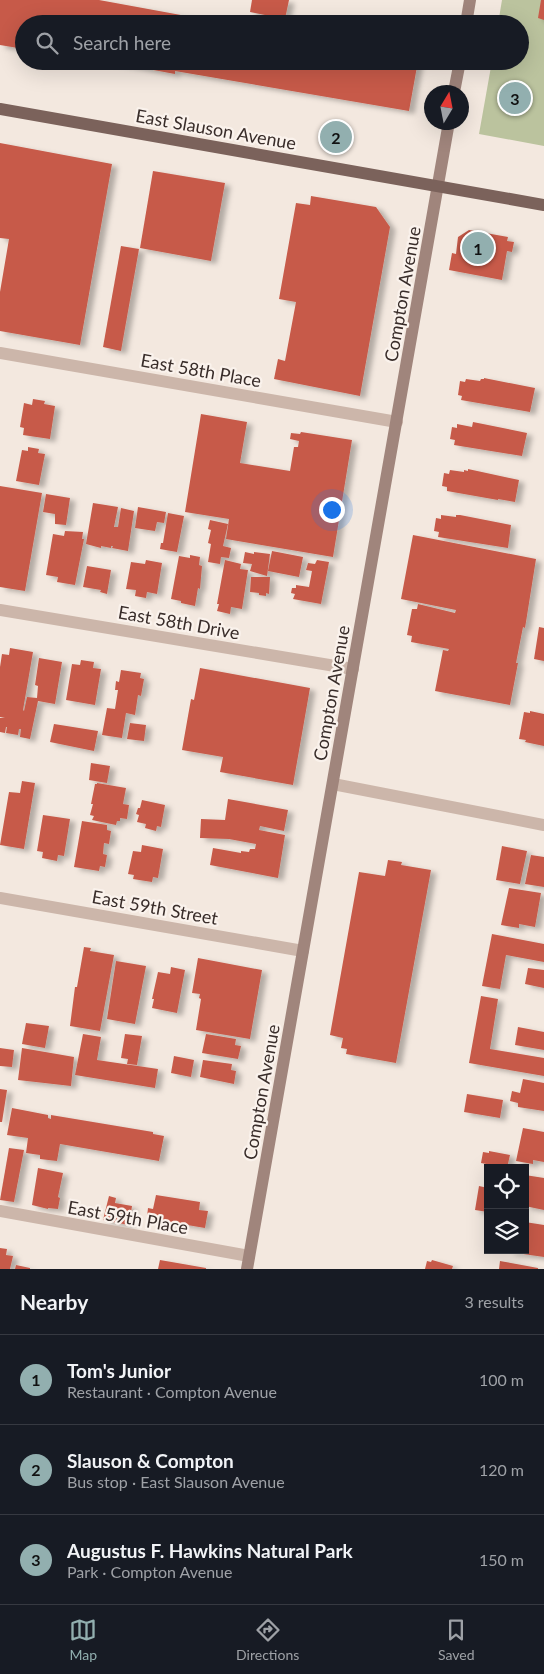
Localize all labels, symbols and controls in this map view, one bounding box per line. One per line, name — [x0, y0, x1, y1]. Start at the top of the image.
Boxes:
search box — [15, 15, 529, 70]
icon: search — [33, 29, 61, 57]
text: Search here — [73, 31, 171, 54]
pin: 3 — [499, 79, 531, 117]
north arrow — [424, 85, 469, 130]
street label: East Slauson Avenue — [134, 104, 298, 154]
pin: 2 — [320, 118, 352, 156]
street label: Compton Avenue — [379, 225, 425, 363]
pin: 1 — [462, 229, 494, 267]
street label: East 58th Place — [139, 349, 263, 391]
your location — [319, 497, 345, 523]
street label: East 58th Drive — [117, 600, 241, 644]
street label: Compton Avenue — [308, 624, 354, 762]
street label: East 59th Street — [90, 885, 220, 929]
street label: Compton Avenue — [238, 1023, 284, 1161]
map controls — [484, 1164, 529, 1254]
button: locate — [484, 1164, 529, 1209]
street label: East 59th Place — [66, 1196, 190, 1238]
button: layers — [484, 1209, 529, 1254]
text: Nearby — [20, 1289, 88, 1314]
text: 3 results — [464, 1292, 524, 1311]
text: Tom's Junior — [67, 1359, 171, 1382]
text: 1 — [31, 1370, 41, 1389]
text: 100 m — [479, 1370, 524, 1389]
text: Restaurant · Compton Avenue — [67, 1382, 277, 1401]
text: Slauson & Compton — [67, 1449, 234, 1472]
text: 2 — [31, 1460, 41, 1479]
text: 120 m — [479, 1460, 524, 1479]
text: Bus stop · East Slauson Avenue — [67, 1472, 285, 1491]
text: Augustus F. Hawkins Natural Park — [67, 1539, 353, 1562]
text: 3 — [31, 1550, 41, 1569]
text: 150 m — [479, 1550, 524, 1569]
text: Park · Compton Avenue — [67, 1562, 232, 1581]
tab: Map — [69, 1616, 97, 1663]
tab: Directions — [236, 1616, 299, 1663]
tab: Saved — [438, 1616, 475, 1663]

